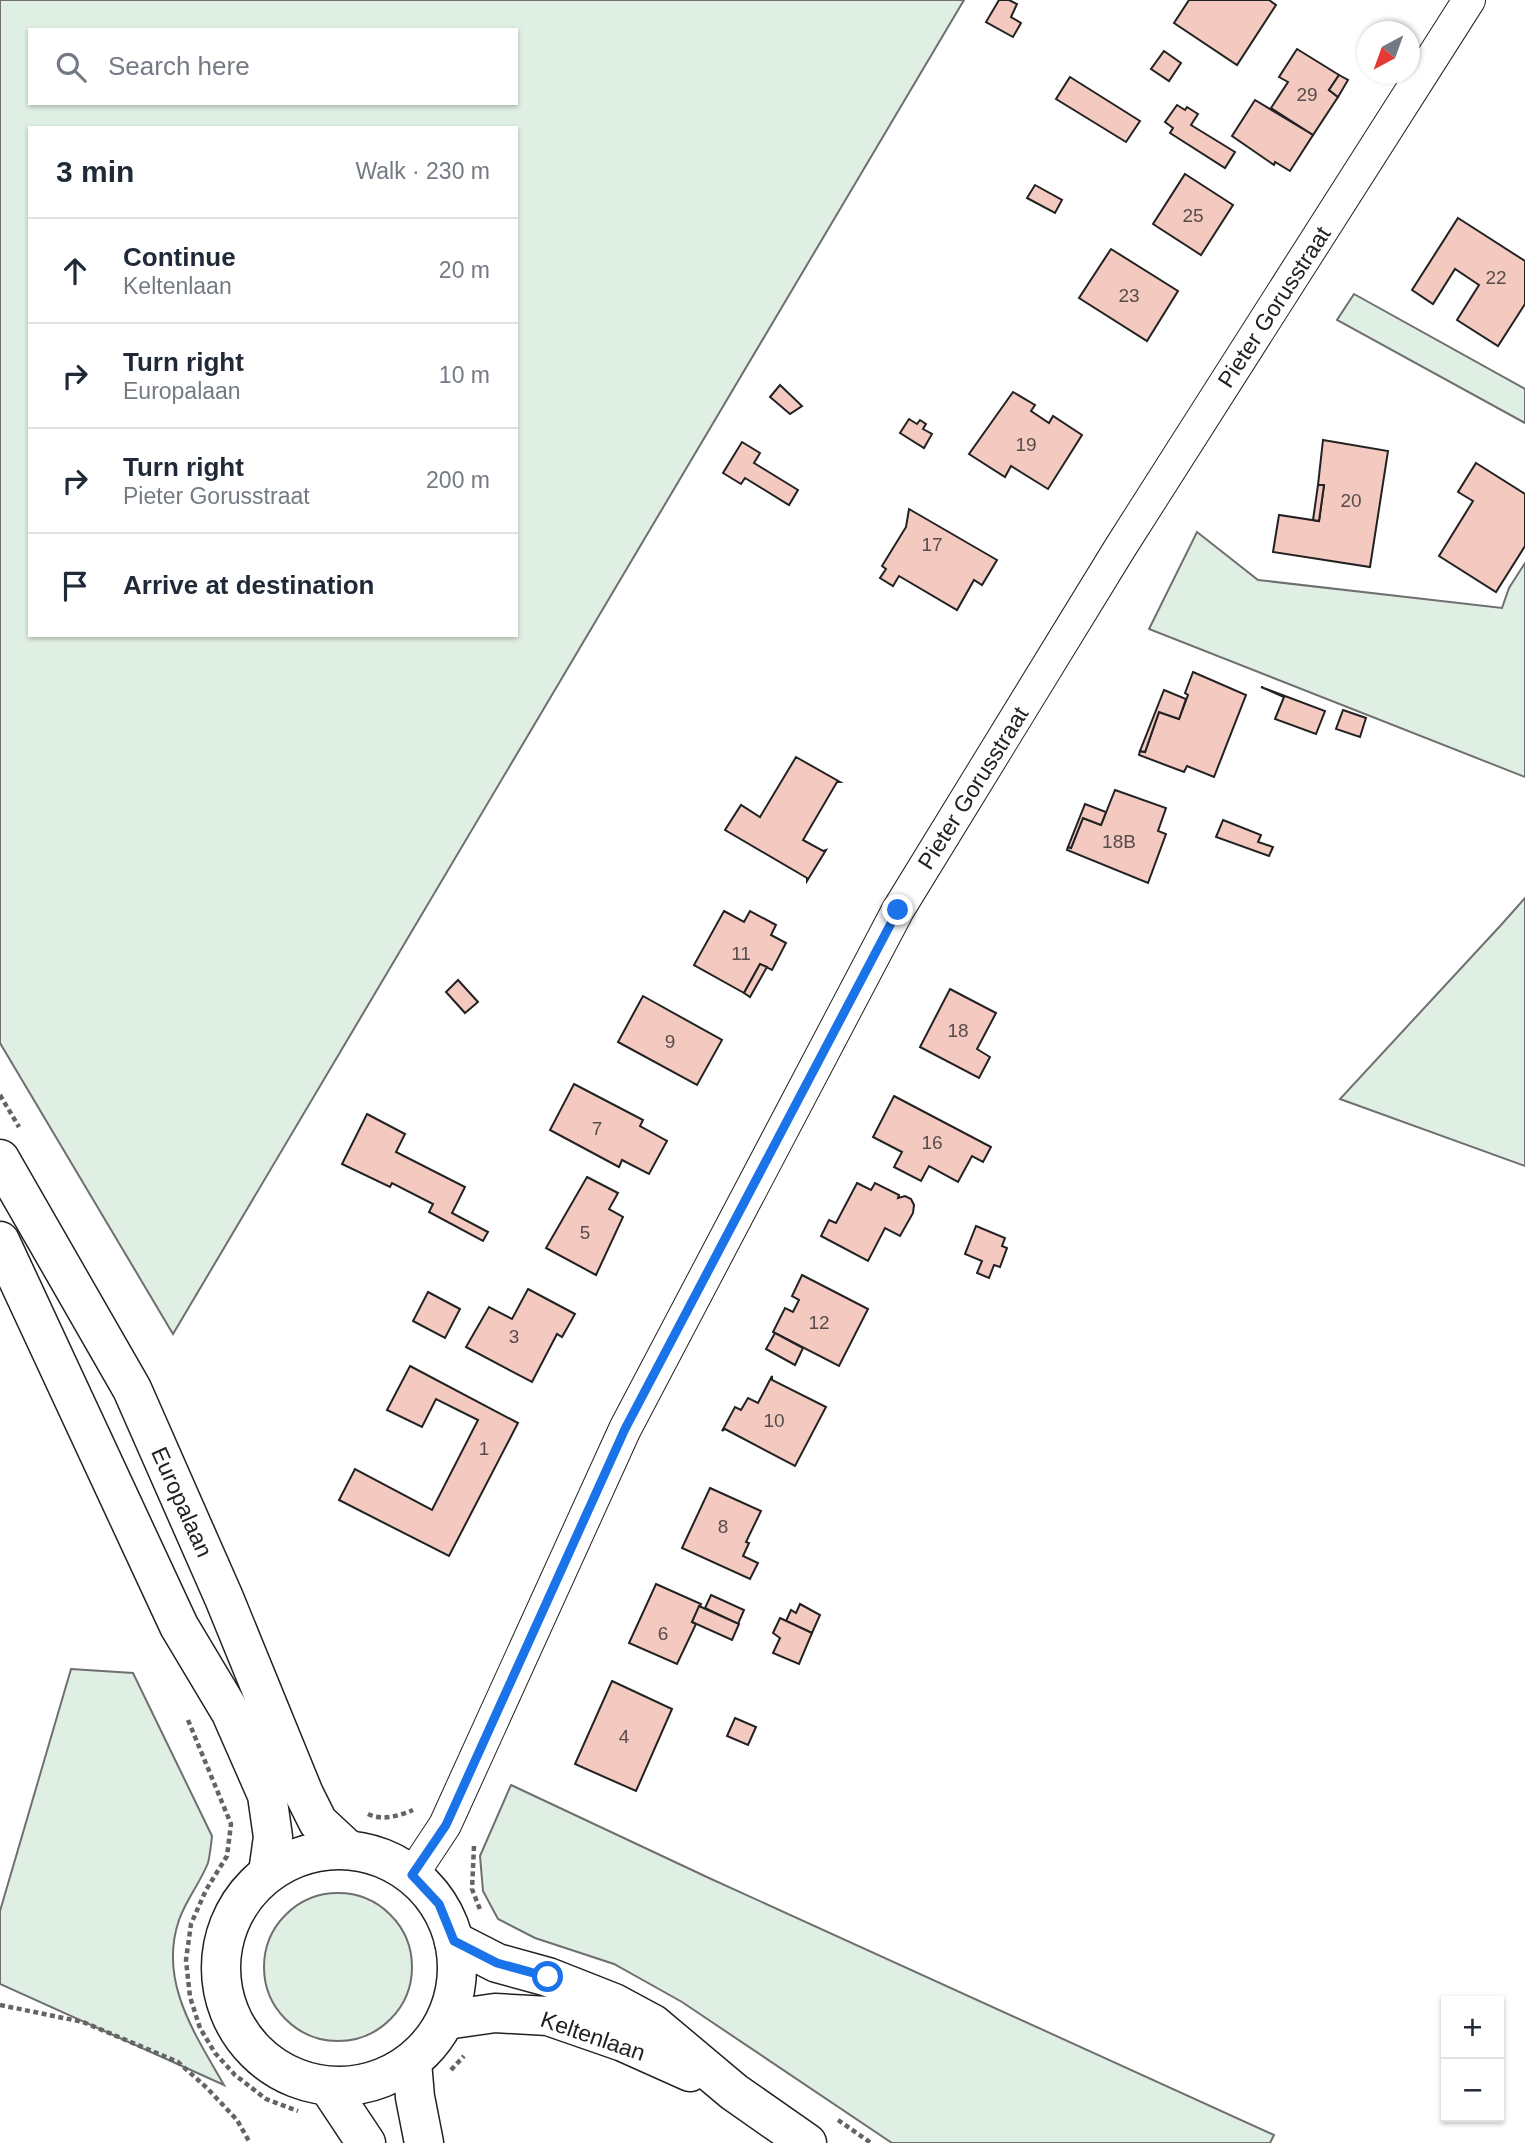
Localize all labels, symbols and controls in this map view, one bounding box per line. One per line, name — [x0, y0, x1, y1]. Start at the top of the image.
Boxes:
north arrow — [1357, 21, 1420, 84]
search box — [28, 28, 518, 105]
icon: search — [52, 48, 90, 86]
text: Search here — [108, 51, 250, 81]
house number: 29 — [1296, 84, 1318, 105]
text: 3 min — [56, 155, 134, 188]
text: Walk · 230 m — [355, 158, 490, 184]
house number: 25 — [1182, 205, 1204, 226]
street label: Pieter Gorusstraat — [1212, 221, 1336, 392]
text: Continue — [123, 242, 236, 272]
icon: ahead — [56, 252, 94, 290]
text: 20 m — [439, 257, 490, 283]
house number: 22 — [1485, 267, 1507, 288]
text: Keltenlaan — [123, 273, 232, 299]
house number: 23 — [1118, 285, 1140, 306]
text: Turn right — [123, 347, 244, 377]
icon: right — [56, 357, 94, 395]
text: 10 m — [439, 362, 490, 388]
text: Europalaan — [123, 378, 241, 404]
house number: 19 — [1015, 434, 1037, 455]
text: Turn right — [123, 452, 244, 482]
icon: right — [56, 462, 94, 500]
text: 200 m — [426, 467, 490, 493]
text: Pieter Gorusstraat — [123, 483, 310, 509]
house number: 20 — [1340, 490, 1362, 511]
house number: 17 — [921, 534, 943, 555]
icon: arrive — [56, 567, 94, 605]
text: Arrive at destination — [123, 570, 374, 600]
street label: Pieter Gorusstraat — [913, 701, 1034, 874]
house number: 18B — [1102, 831, 1136, 852]
route end — [882, 894, 913, 925]
house number: 11 — [731, 943, 751, 964]
house number: 18 — [947, 1020, 969, 1041]
house number: 9 — [665, 1031, 675, 1052]
house number: 7 — [592, 1118, 602, 1139]
house number: 16 — [921, 1132, 943, 1153]
house number: 5 — [580, 1222, 590, 1243]
house number: 12 — [808, 1312, 830, 1333]
house number: 3 — [509, 1326, 519, 1347]
house number: 10 — [763, 1410, 785, 1431]
house number: 1 — [479, 1438, 489, 1459]
street label: Europalaan — [146, 1443, 218, 1561]
house number: 8 — [718, 1516, 728, 1537]
house number: 6 — [658, 1623, 668, 1644]
house number: 4 — [619, 1726, 630, 1747]
route start — [532, 1961, 563, 1992]
map controls — [1441, 1996, 1504, 2122]
button: + — [1441, 1996, 1504, 2059]
street label: Keltenlaan — [537, 2006, 649, 2066]
button: − — [1441, 2059, 1504, 2122]

